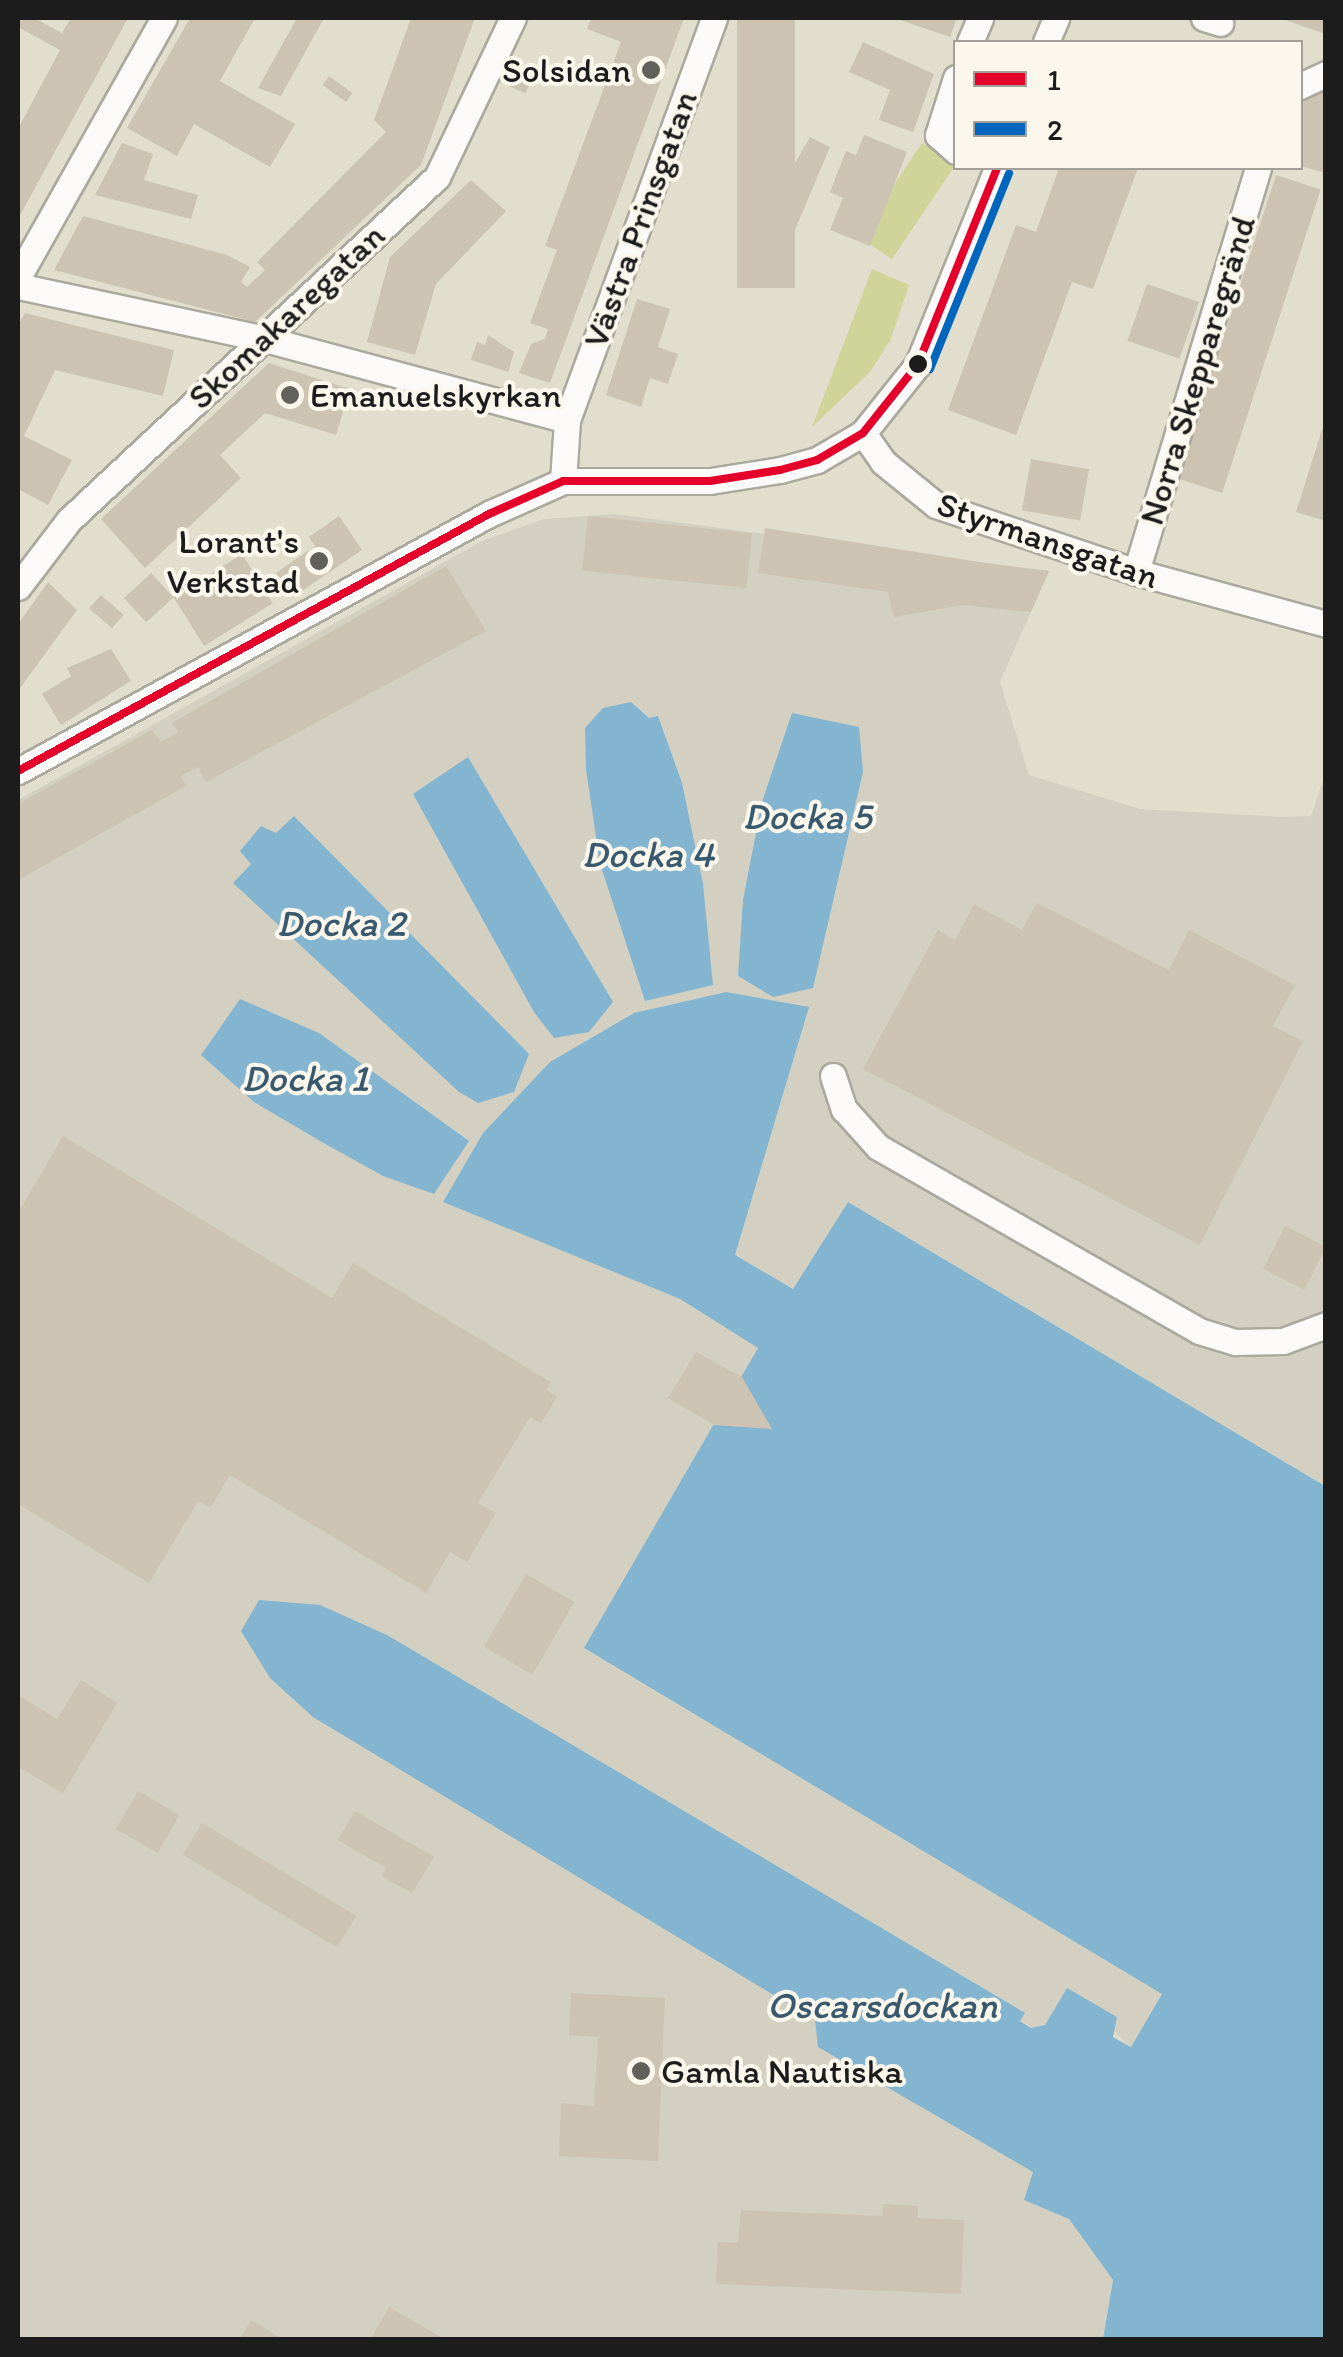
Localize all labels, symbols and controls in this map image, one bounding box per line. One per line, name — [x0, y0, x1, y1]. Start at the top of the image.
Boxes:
legend — [953, 40, 1303, 170]
place label: Solsidan — [502, 49, 631, 91]
marker: Solsidan — [640, 59, 662, 81]
text: 1 — [1047, 61, 1061, 98]
street label: Västra Prinsgatan — [574, 85, 706, 353]
text: 2 — [1047, 111, 1063, 148]
street label: Norra Skepparegränd — [1130, 211, 1264, 529]
street label: Skomakaregatan — [179, 214, 393, 418]
unlabelled marker — [908, 354, 928, 374]
place label: Emanuelskyrkan — [310, 374, 561, 416]
marker: Emanuelskyrkan — [279, 384, 301, 406]
street label: Styrmansgatan — [932, 482, 1164, 598]
place label: Lorant's Verkstad — [167, 520, 299, 602]
marker: Lorant's Verkstad — [308, 550, 330, 572]
water label: Docka 5 — [742, 794, 872, 840]
water label: Docka 4 — [582, 832, 714, 878]
water label: Docka 2 — [276, 901, 406, 947]
water label: Docka 1 — [242, 1056, 368, 1102]
water label: Oscarsdockan — [767, 1983, 997, 2029]
place label: Gamla Nautiska — [661, 2050, 903, 2092]
marker: Gamla Nautiska — [630, 2060, 652, 2082]

